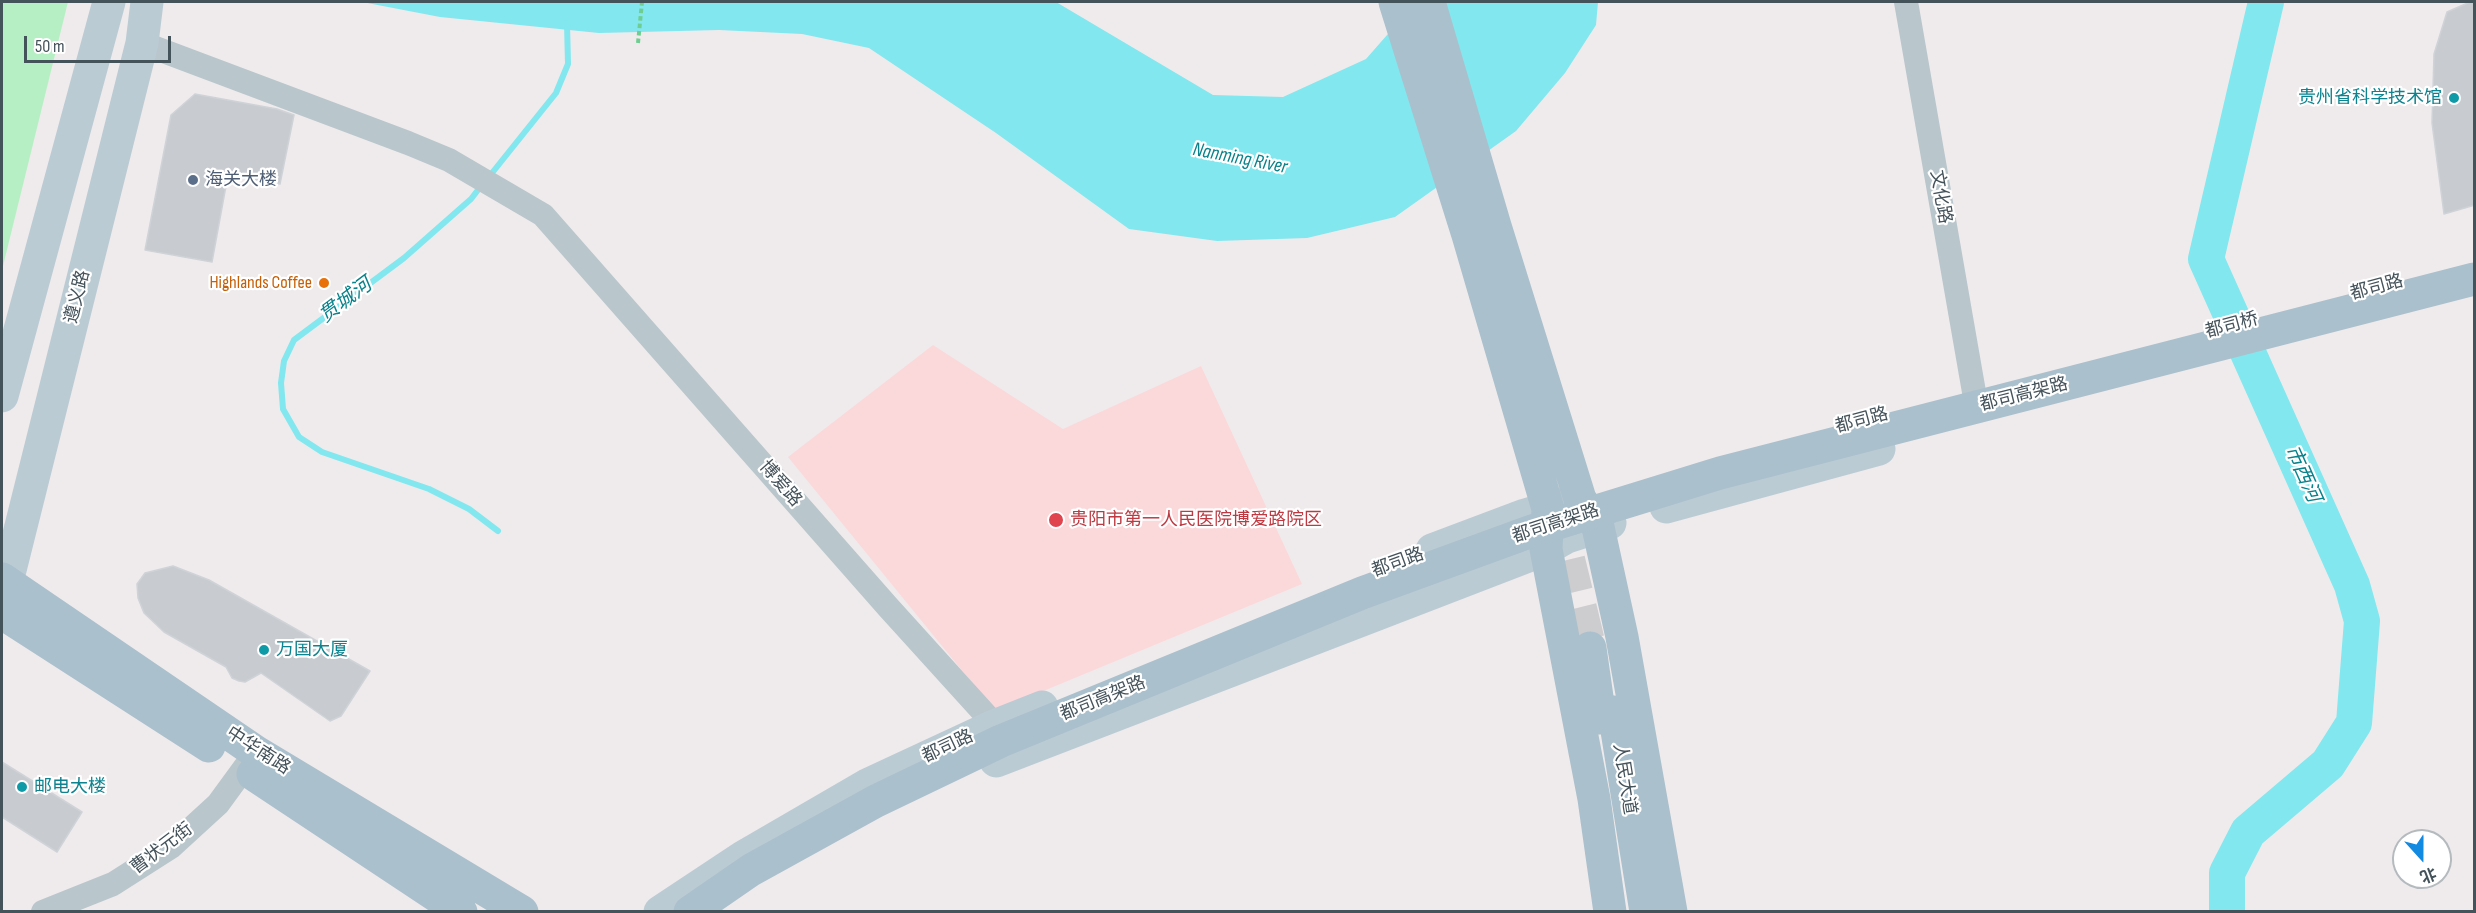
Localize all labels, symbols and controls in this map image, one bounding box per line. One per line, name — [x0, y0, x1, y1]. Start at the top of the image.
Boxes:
scale bar — [27, 24, 174, 62]
text: 50 m — [35, 36, 65, 57]
place label: 贵州省科学技术馆 — [2298, 87, 2442, 109]
marker: 贵州省科学技术馆 — [2447, 91, 2461, 105]
water label: Nanming River — [1191, 138, 1289, 180]
place label: 海关大楼 — [205, 169, 277, 191]
street label: 文化路 — [1925, 169, 1955, 225]
marker: 海关大楼 — [186, 173, 200, 187]
street label: 遵义路 — [61, 268, 95, 326]
street label: 都司路 — [2348, 271, 2406, 305]
place label: Highlands Coffee — [209, 272, 312, 294]
water label: 贯城河 — [315, 273, 377, 329]
marker: Highlands Coffee — [317, 276, 331, 290]
street label: 都司桥 — [2203, 309, 2261, 343]
street label: 都司高架路 — [1978, 374, 2070, 416]
street label: 都司路 — [1833, 404, 1891, 438]
water label: 市西河 — [2279, 442, 2325, 506]
street label: 博爱路 — [754, 457, 806, 511]
street label: 都司高架路 — [1510, 500, 1602, 548]
place label: 贵阳市第一人民医院博爱路院区 — [1070, 509, 1322, 531]
marker: 贵阳市第一人民医院博爱路院区 — [1047, 511, 1065, 529]
street label: 都司路 — [1369, 544, 1427, 582]
place label: 万国大厦 — [276, 639, 348, 661]
marker: 万国大厦 — [257, 643, 271, 657]
street label: 都司高架路 — [1057, 672, 1149, 726]
street label: 中华南路 — [222, 722, 294, 780]
street label: 都司路 — [919, 726, 977, 768]
street label: 人民大道 — [1608, 742, 1640, 816]
place label: 邮电大楼 — [34, 776, 106, 798]
marker: 邮电大楼 — [15, 780, 29, 794]
street label: 曹状元街 — [127, 819, 197, 879]
north arrow — [2392, 829, 2452, 889]
text: 北 — [2417, 863, 2439, 886]

